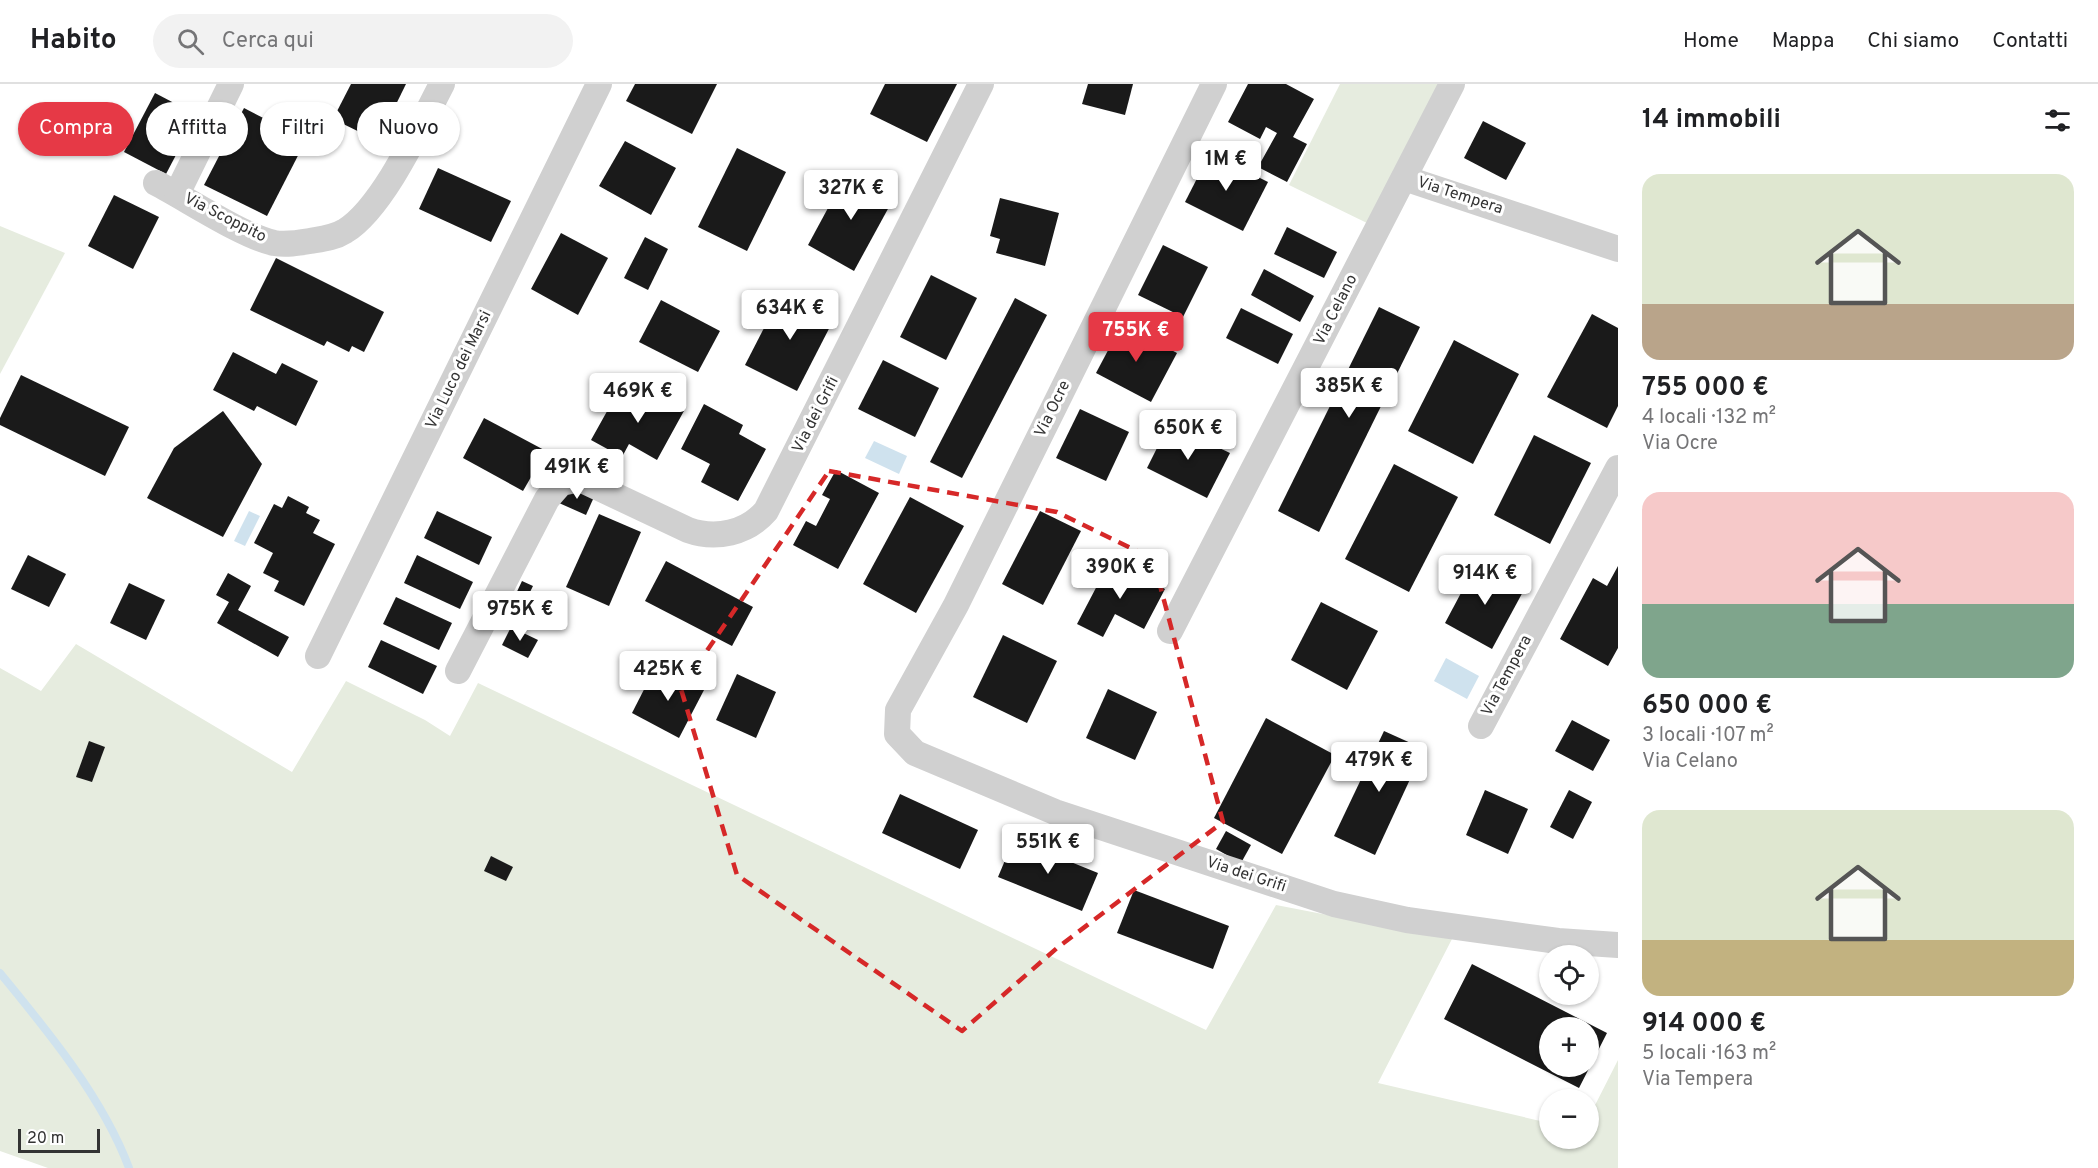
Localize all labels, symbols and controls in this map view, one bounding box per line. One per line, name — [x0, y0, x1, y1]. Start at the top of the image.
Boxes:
search box — [153, 14, 573, 68]
text: Habito — [30, 23, 117, 59]
icon: search — [174, 25, 207, 58]
text: Cerca qui — [222, 28, 314, 55]
text: Home — [1683, 28, 1739, 55]
text: Mappa — [1772, 28, 1834, 55]
text: Chi siamo — [1867, 28, 1959, 55]
text: Contatti — [1992, 28, 2068, 55]
chip: Compra — [18, 102, 134, 156]
chip: Affitta — [146, 102, 248, 156]
chip: Filtri — [260, 102, 345, 156]
chip: Nuovo — [357, 102, 460, 156]
text: 14 immobili — [1642, 104, 1781, 137]
icon: filters — [2041, 104, 2074, 137]
pin: 1M € — [1190, 141, 1262, 192]
text: 1M € — [1205, 147, 1247, 173]
pin: 327K € — [802, 170, 900, 221]
street label: Via Tempera — [1415, 173, 1505, 219]
text: 327K € — [818, 176, 884, 202]
street label: Via Scoppito — [180, 189, 270, 247]
icon: home — [1804, 213, 1912, 321]
street label: Via Celano — [1310, 271, 1362, 349]
pin: 634K € — [741, 290, 839, 341]
text: 634K € — [756, 296, 825, 322]
street label: Via Luco dei Marsi — [422, 307, 496, 433]
pin: 755K € — [1087, 312, 1185, 363]
text: 755K € — [1102, 318, 1170, 344]
pin: 385K € — [1300, 368, 1398, 419]
text: 755 000 € — [1642, 372, 1769, 405]
pin: 469K € — [589, 373, 687, 424]
street label: Via dei Grifi — [788, 374, 844, 456]
text: 385K € — [1315, 374, 1383, 400]
street label: Via Ocre — [1031, 377, 1075, 441]
text: 469K € — [603, 379, 673, 405]
text: 4 locali · 132 m² — [1642, 405, 1776, 431]
pin: 650K € — [1139, 410, 1237, 461]
text: 650K € — [1153, 416, 1223, 442]
text: Via Ocre — [1642, 431, 1718, 457]
pin: 491K € — [528, 449, 626, 500]
text: 491K € — [545, 455, 609, 481]
icon: home — [1804, 531, 1912, 639]
pin: 390K € — [1071, 549, 1169, 600]
text: 390K € — [1085, 555, 1155, 581]
pin: 914K € — [1436, 555, 1534, 606]
text: 914K € — [1452, 561, 1518, 587]
pin: 975K € — [471, 591, 569, 642]
text: 975K € — [487, 597, 553, 623]
street label: Via Tempera — [1477, 632, 1537, 720]
pin: 425K € — [619, 651, 717, 702]
text: 425K € — [633, 657, 703, 683]
text: 650 000 € — [1642, 690, 1772, 723]
text: 3 locali · 107 m² — [1642, 723, 1774, 749]
pin: 479K € — [1330, 742, 1428, 793]
text: 479K € — [1345, 748, 1413, 774]
text: Via Celano — [1642, 749, 1738, 775]
pin: 551K € — [999, 824, 1097, 875]
text: 551K € — [1016, 830, 1080, 856]
icon: home — [1804, 849, 1912, 957]
street label: Via dei Grifi — [1204, 853, 1288, 897]
map controls — [1539, 945, 1599, 1149]
button: locate — [1539, 945, 1599, 1005]
text: 914 000 € — [1642, 1008, 1766, 1041]
button: + — [1539, 1017, 1599, 1077]
text: 5 locali · 163 m² — [1642, 1041, 1776, 1067]
text: Via Tempera — [1642, 1067, 1753, 1093]
button: − — [1539, 1089, 1599, 1149]
scale bar — [18, 1126, 100, 1154]
text: 20 m — [27, 1129, 64, 1149]

